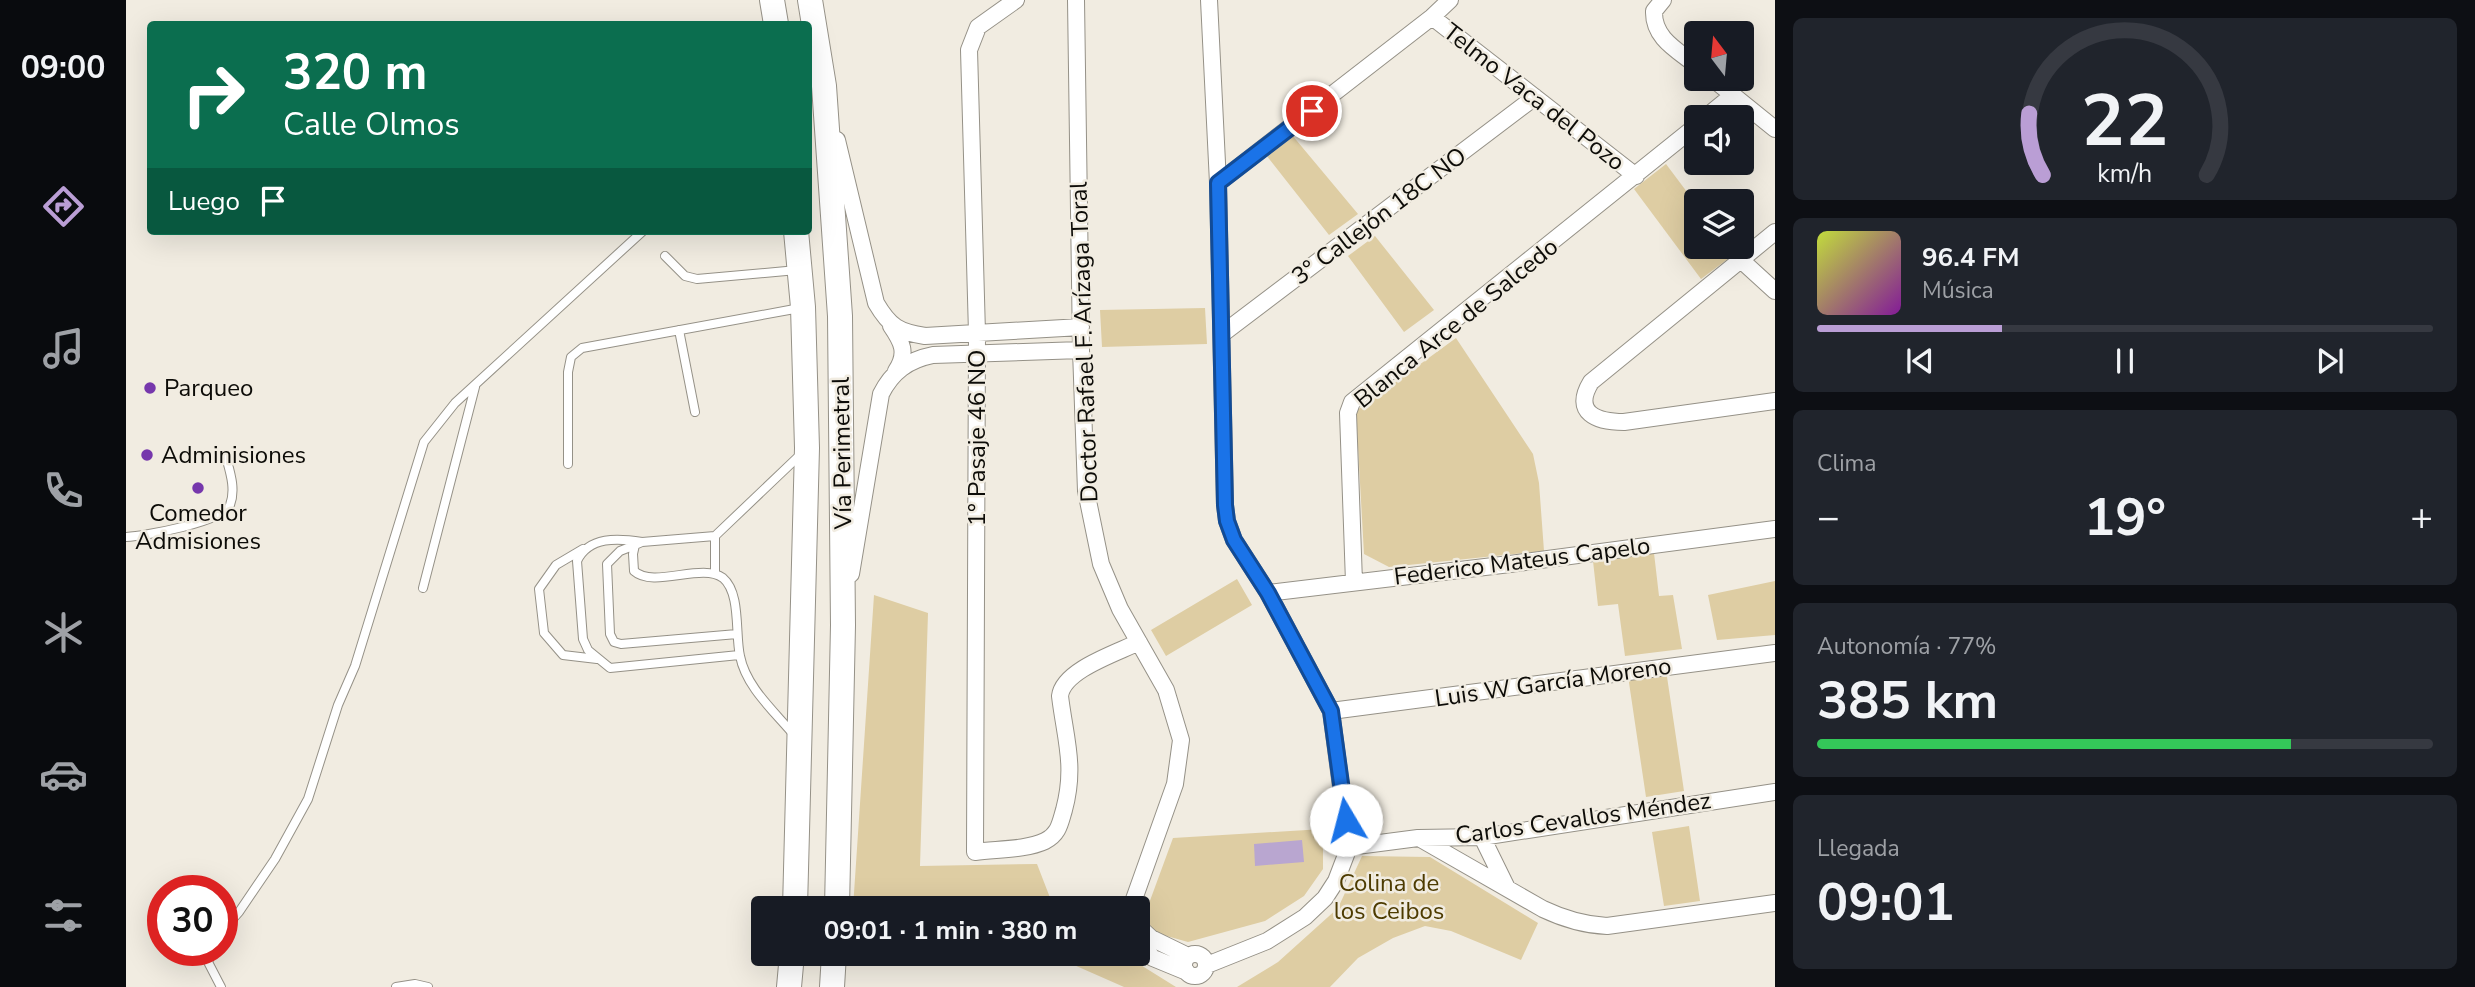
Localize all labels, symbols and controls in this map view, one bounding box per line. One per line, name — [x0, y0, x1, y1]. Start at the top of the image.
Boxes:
street label: Telmo Vaca del Pozo — [1437, 16, 1631, 178]
north arrow — [1684, 21, 1754, 91]
map controls — [1684, 21, 1754, 259]
text: 320 m — [283, 39, 427, 106]
text: 09:00 — [21, 46, 105, 89]
icon: right — [168, 49, 259, 140]
text: 22 — [2081, 71, 2169, 171]
pin — [1282, 81, 1342, 141]
icon: arrive — [1293, 92, 1331, 130]
text: Calle Olmos — [283, 103, 460, 146]
button: sound — [1684, 105, 1754, 175]
street label: 3° Callejón 18C NO — [1285, 140, 1473, 292]
text: km/h — [2097, 157, 2153, 191]
street label: Doctor Rafael F. Arízaga Toral — [1062, 181, 1106, 503]
icon: directions — [39, 182, 88, 231]
icon: arrive — [254, 182, 292, 220]
text: Luego — [168, 184, 240, 219]
button: layers — [1684, 189, 1754, 259]
street label: Blanca Arce de Salcedo — [1347, 231, 1565, 415]
text: 96.4 FM — [1922, 240, 2019, 275]
text: Música — [1922, 275, 1994, 306]
icon: music — [39, 324, 88, 373]
icon: previous — [1901, 342, 1939, 380]
icon: pause — [2106, 342, 2144, 380]
icon: next — [2311, 342, 2349, 380]
street label: 1° Pasaje 46 NO — [961, 350, 993, 526]
place label: Parqueo — [164, 372, 253, 404]
street label: Vía Perimetral — [825, 376, 859, 531]
marker: Parqueo — [142, 380, 158, 396]
place label: Adminisiones — [161, 439, 306, 471]
marker: Adminisiones — [139, 447, 155, 463]
text: Clima — [1817, 448, 1877, 479]
icon: phone — [39, 466, 88, 515]
marker: Comedor Admisiones — [190, 480, 206, 496]
text: 19° — [2084, 482, 2166, 553]
text: − — [1817, 492, 1840, 543]
text: + — [2410, 492, 2433, 543]
place label: Comedor Admisiones — [135, 497, 261, 557]
street label: Federico Mateus Capelo — [1392, 529, 1652, 593]
icon: climate — [39, 608, 88, 657]
text: Autonomía · 77% — [1817, 631, 1997, 662]
street label: Luis W García Moreno — [1433, 650, 1673, 714]
text: 385 km — [1817, 665, 1998, 736]
icon: car — [39, 750, 88, 799]
position arrow — [1309, 783, 1383, 857]
street label: Carlos Cevallos Méndez — [1453, 784, 1713, 852]
text: Llegada — [1817, 833, 1900, 864]
park label: Colina de los Ceibos — [1334, 867, 1444, 927]
text: 09:01 — [1817, 867, 1955, 938]
speed limit sign: 30 — [147, 875, 238, 966]
icon: filters — [39, 891, 88, 940]
text: 09:01 · 1 min · 380 m — [824, 913, 1077, 948]

